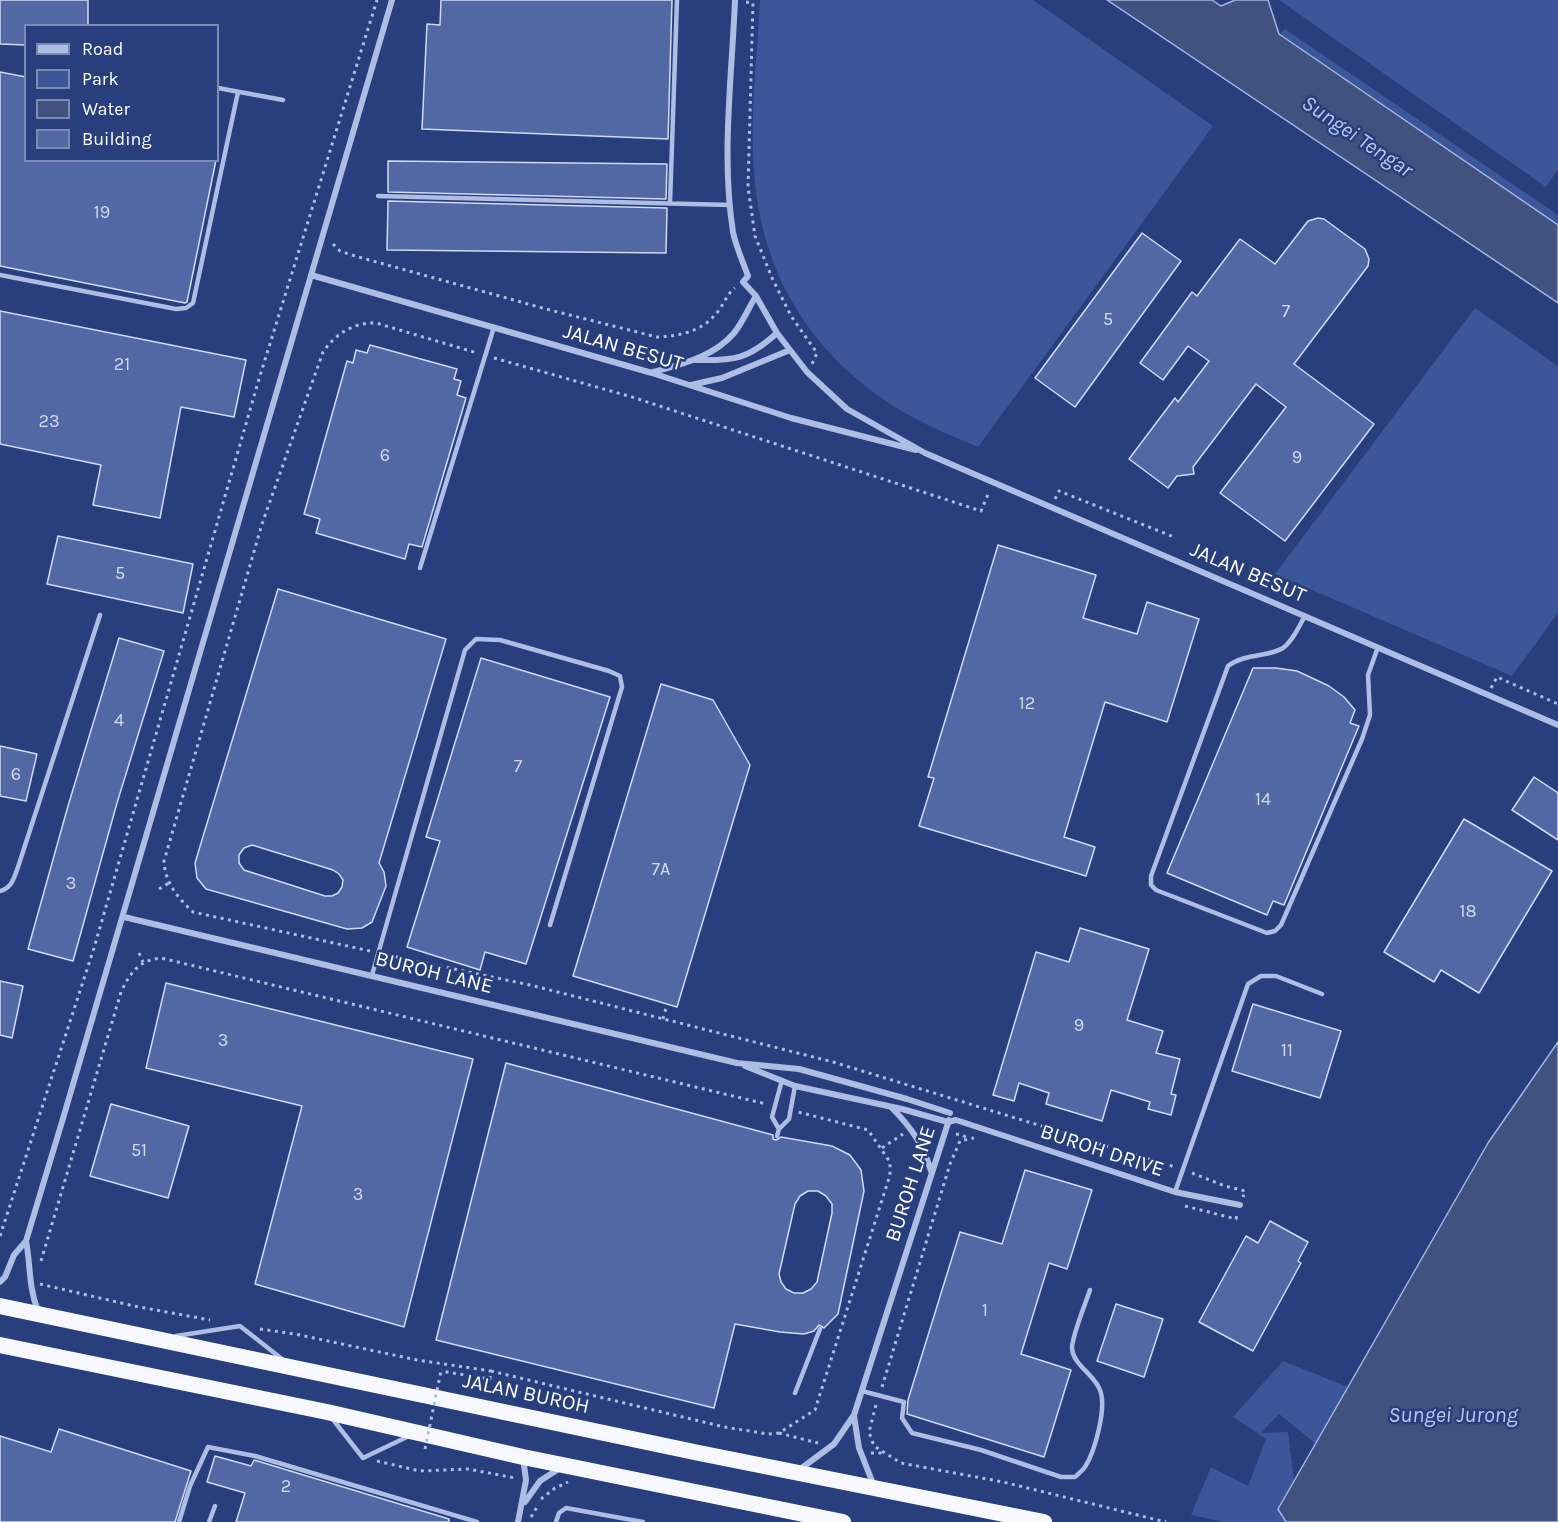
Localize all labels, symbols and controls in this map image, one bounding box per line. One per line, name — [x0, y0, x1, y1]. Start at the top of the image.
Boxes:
legend — [24, 24, 219, 162]
text: Road — [82, 38, 123, 60]
text: Park — [82, 68, 119, 90]
water label: Sungei Tengar — [1296, 90, 1418, 184]
text: Water — [82, 98, 130, 120]
text: Building — [82, 128, 152, 150]
house number: 19 — [94, 202, 110, 224]
house number: 7 — [1282, 301, 1290, 323]
house number: 5 — [1103, 309, 1113, 331]
street label: JALAN BESUT — [560, 319, 686, 377]
house number: 21 — [114, 354, 130, 376]
house number: 23 — [38, 411, 60, 433]
house number: 6 — [380, 445, 390, 467]
house number: 9 — [1292, 447, 1302, 469]
street label: JALAN BESUT — [1186, 537, 1310, 609]
house number: 5 — [115, 563, 125, 585]
house number: 12 — [1019, 693, 1035, 715]
house number: 4 — [114, 710, 124, 732]
house number: 7 — [514, 756, 522, 778]
house number: 6 — [11, 764, 21, 786]
house number: 14 — [1255, 789, 1271, 811]
house number: 7A — [652, 859, 670, 881]
house number: 3 — [66, 873, 76, 895]
house number: 18 — [1459, 901, 1477, 923]
street label: BUROH LANE — [373, 946, 495, 1000]
house number: 9 — [1074, 1015, 1084, 1037]
house number: 3 — [218, 1030, 228, 1052]
house number: 11 — [1281, 1040, 1293, 1062]
street label: BUROH DRIVE — [1037, 1119, 1167, 1183]
street label: BUROH LANE — [880, 1123, 942, 1245]
house number: 51 — [131, 1140, 147, 1162]
house number: 3 — [353, 1184, 363, 1206]
house number: 1 — [982, 1300, 988, 1322]
street label: JALAN BUROH — [460, 1368, 592, 1420]
water label: Sungei Jurong — [1388, 1403, 1518, 1429]
house number: 2 — [281, 1476, 291, 1498]

